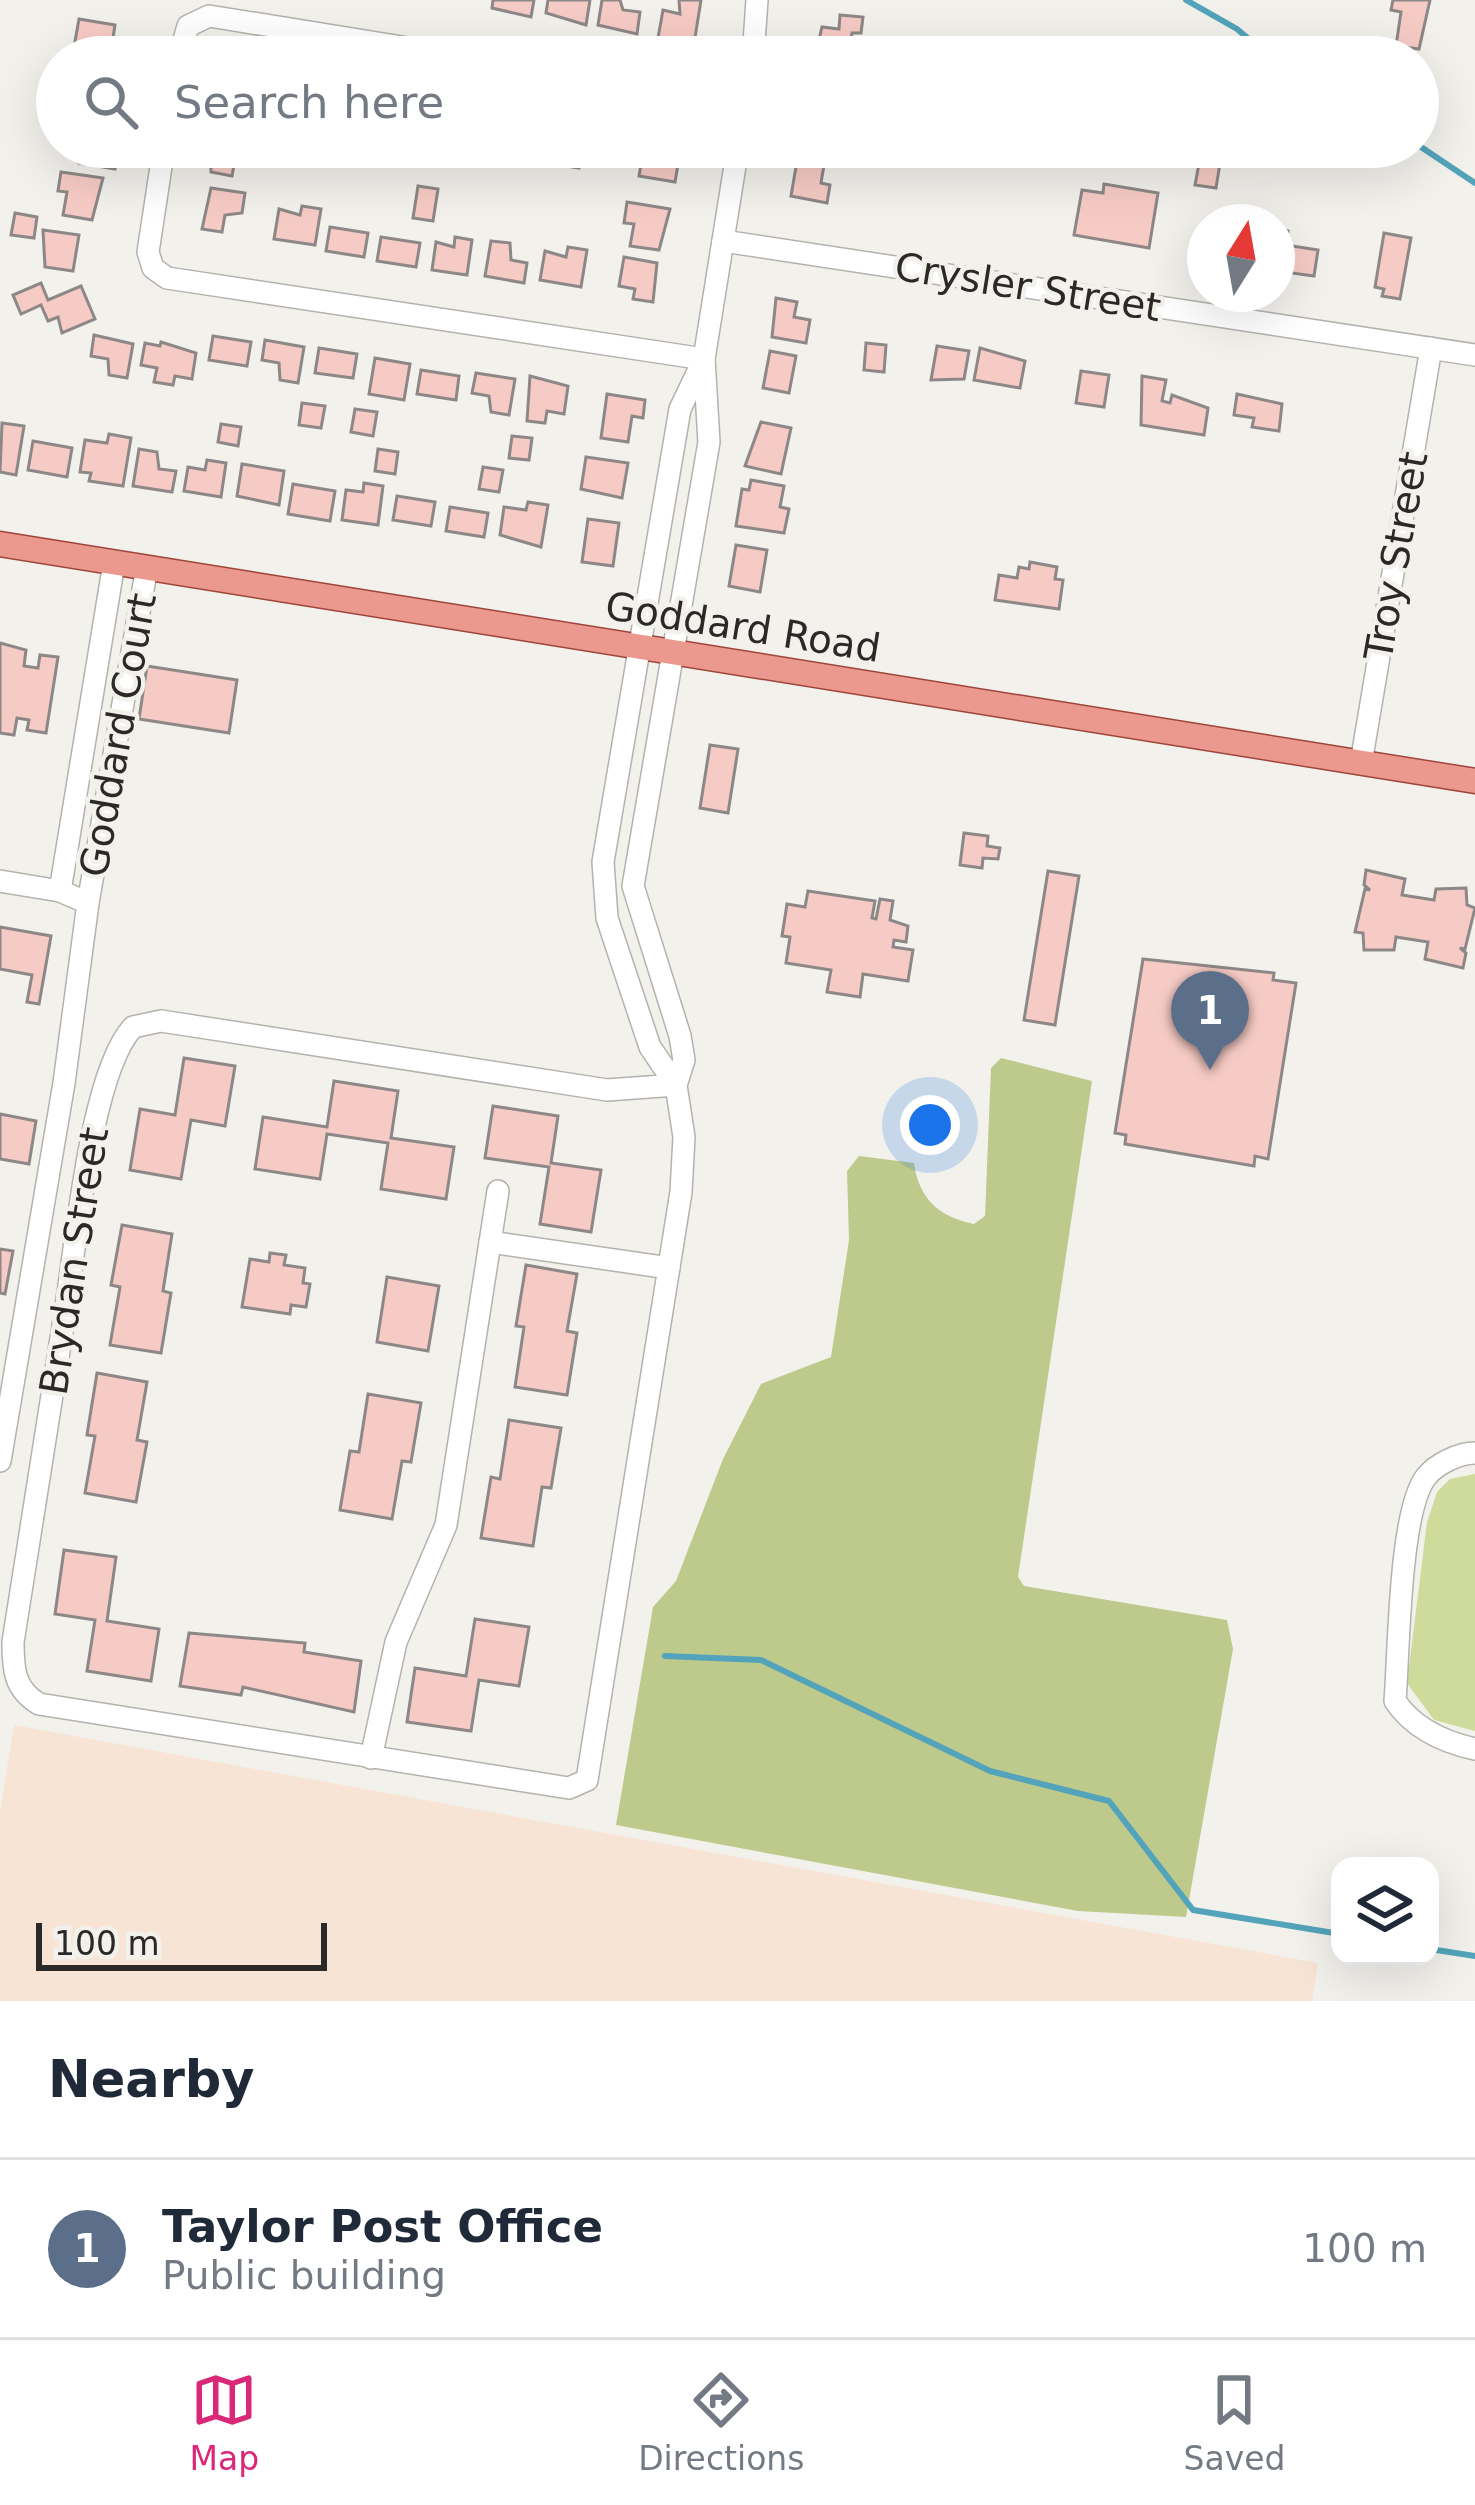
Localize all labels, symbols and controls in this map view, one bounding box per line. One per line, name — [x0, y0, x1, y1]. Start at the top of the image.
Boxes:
search box — [36, 36, 1439, 168]
icon: search — [78, 69, 144, 135]
text: Search here — [174, 76, 444, 129]
north arrow — [1187, 204, 1295, 312]
street label: Crysler Street — [892, 244, 1164, 330]
street label: Troy Street — [1355, 448, 1436, 665]
street label: Goddard Road — [602, 583, 884, 671]
street label: Goddard Court — [71, 590, 165, 880]
pin: 1 — [1171, 971, 1249, 1070]
your location — [900, 1095, 960, 1155]
street label: Brydan Street — [31, 1124, 117, 1398]
map controls — [1331, 1857, 1439, 1965]
button: layers — [1331, 1857, 1439, 1965]
scale bar — [36, 1917, 327, 1970]
text: 100 m — [54, 1924, 160, 1963]
text: Nearby — [48, 2050, 255, 2109]
text: Taylor Post Office — [162, 2200, 603, 2253]
text: 1 — [73, 2226, 101, 2271]
text: 100 m — [1302, 2226, 1427, 2271]
text: Public building — [162, 2253, 446, 2298]
tab: Map — [190, 2367, 259, 2478]
tab: Directions — [638, 2367, 804, 2478]
tab: Saved — [1184, 2367, 1285, 2478]

